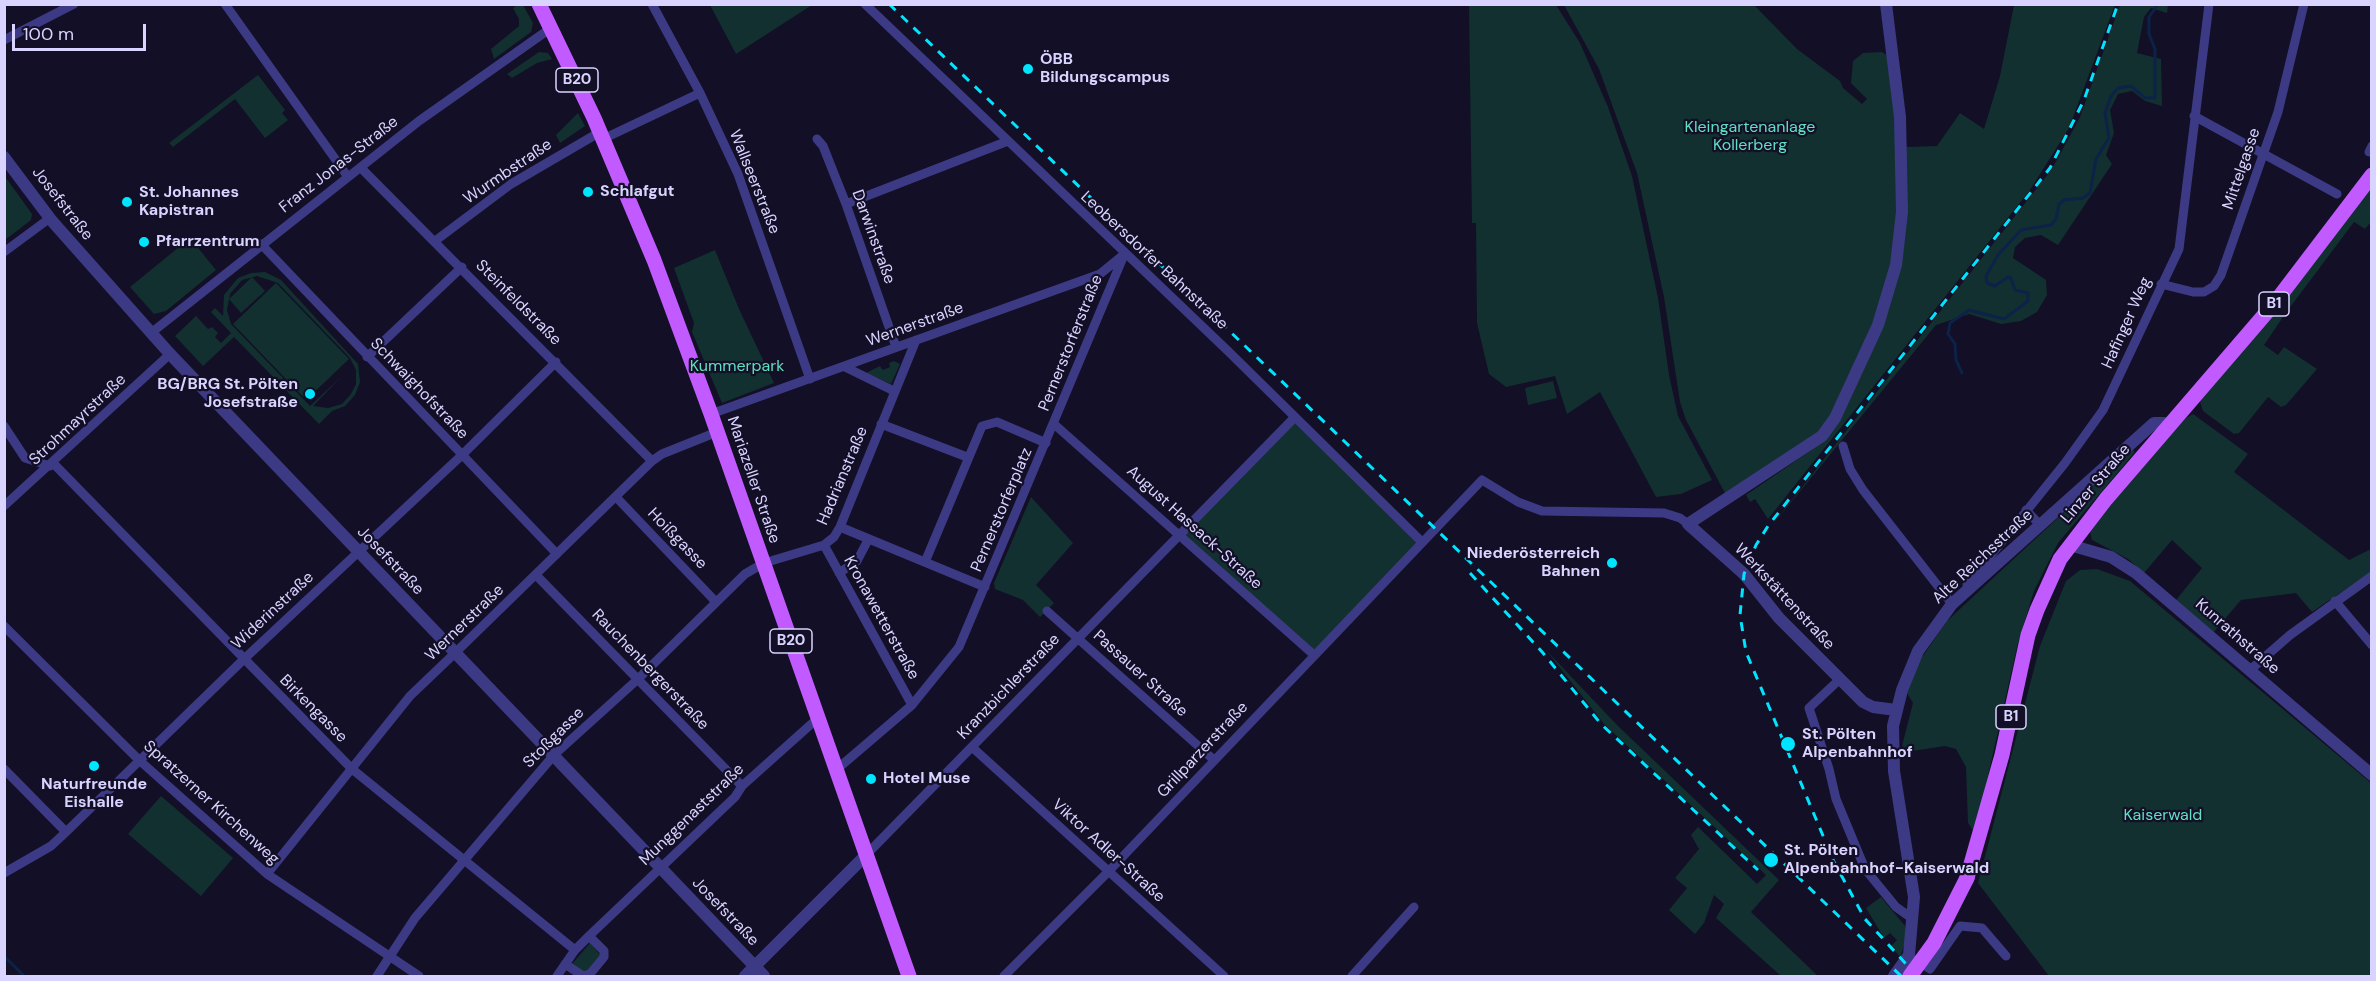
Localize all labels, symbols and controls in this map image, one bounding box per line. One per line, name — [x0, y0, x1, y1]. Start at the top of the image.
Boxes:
scale bar — [15, 12, 148, 50]
text: 100 m — [23, 22, 74, 46]
place label: ÖBB Bildungscampus — [1040, 50, 1170, 88]
marker: ÖBB Bildungscampus — [1021, 62, 1035, 76]
road number: B20 — [556, 68, 598, 92]
street label: Franz Jonas-Straße — [276, 113, 402, 217]
park label: Kleingartenanlage Kollerberg — [1685, 118, 1815, 156]
street label: Mittelgasse — [2219, 126, 2265, 212]
street label: Wallseerstraße — [724, 127, 784, 237]
street label: Wurmbstraße — [460, 135, 556, 209]
street label: Josefstraße — [27, 164, 97, 244]
place label: Schlafgut — [600, 182, 675, 202]
place label: St. Johannes Kapistran — [139, 183, 239, 221]
marker: Schlafgut — [581, 185, 595, 199]
street label: Darwinstraße — [847, 187, 899, 287]
street label: Leobersdorfer Bahnstraße — [1076, 188, 1232, 334]
marker: St. Johannes Kapistran — [120, 195, 134, 209]
place label: Pfarrzentrum — [156, 232, 260, 252]
marker: Pfarrzentrum — [137, 235, 151, 249]
street label: Steinfeldstraße — [471, 256, 565, 350]
street label: Pernerstorferstraße — [1035, 272, 1107, 414]
street label: Hafinger Weg — [2098, 274, 2156, 372]
road number: B1 — [2259, 292, 2289, 316]
street label: Wernerstraße — [864, 299, 966, 351]
street label: Schwaighofstraße — [366, 335, 472, 443]
park label: Kummerpark — [690, 357, 784, 377]
street label: Strohmayrstraße — [26, 370, 130, 470]
place label: BG/BRG St. Pölten Josefstraße — [157, 375, 298, 413]
marker: BG/BRG St. Pölten Josefstraße — [303, 387, 317, 401]
street label: Mariazeller Straße — [722, 414, 784, 546]
street label: Hadrianstraße — [814, 424, 872, 528]
street label: Linzer Straße — [2057, 440, 2135, 528]
street label: Pernerstorferplatz — [967, 445, 1037, 575]
street label: August Hassack-Straße — [1122, 462, 1266, 594]
street label: Hoißgasse — [643, 504, 711, 574]
street label: Alte Reichsstraße — [1929, 506, 2037, 608]
street label: Josefstraße — [353, 523, 427, 599]
street label: Werkstättenstraße — [1730, 540, 1838, 654]
place label: Niederösterreich Bahnen — [1467, 544, 1600, 582]
street label: Kronawetterstraße — [839, 553, 923, 683]
marker: Niederösterreich Bahnen — [1605, 556, 1619, 570]
street label: Widerinstraße — [228, 568, 318, 654]
street label: Wernerstraße — [422, 581, 508, 665]
street label: Kunrathstraße — [2191, 595, 2283, 679]
street label: Rauchenbergerstraße — [587, 606, 713, 734]
street label: Passauer Straße — [1089, 627, 1191, 721]
road number: B20 — [770, 629, 812, 653]
street label: Kranzbichlerstraße — [954, 630, 1064, 744]
street label: Birkengasse — [275, 671, 351, 747]
street label: Grillparzerstraße — [1154, 698, 1252, 802]
street label: Stoßgasse — [520, 704, 588, 772]
road number: B1 — [1996, 705, 2026, 729]
place label: St. Pölten Alpenbahnhof — [1802, 725, 1913, 763]
marker: St. Pölten Alpenbahnhof — [1779, 735, 1797, 753]
street label: Spratzerner Kirchenweg — [139, 737, 283, 869]
marker: Naturfreunde Eishalle — [87, 759, 101, 773]
street label: Munggenaststraße — [636, 760, 748, 870]
place label: Hotel Muse — [883, 769, 970, 789]
marker: Hotel Muse — [864, 772, 878, 786]
place label: Naturfreunde Eishalle — [41, 775, 147, 813]
street label: Viktor Adler-Straße — [1048, 795, 1168, 907]
park label: Kaiserwald — [2124, 806, 2202, 826]
place label: St. Pölten Alpenbahnhof-Kaiserwald — [1784, 841, 1989, 879]
marker: St. Pölten Alpenbahnhof-Kaiserwald — [1762, 851, 1780, 869]
street label: Josefstraße — [688, 874, 762, 950]

